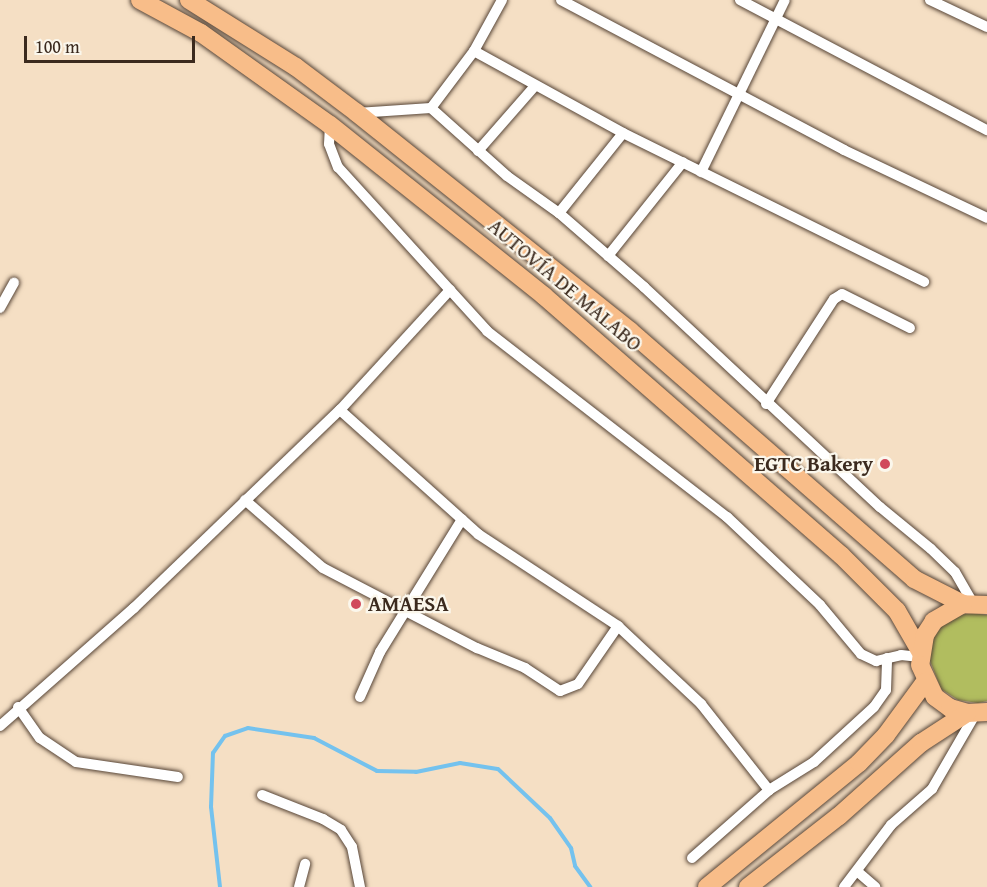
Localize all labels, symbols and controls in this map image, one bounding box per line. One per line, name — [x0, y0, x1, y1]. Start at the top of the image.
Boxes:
scale bar — [27, 24, 198, 62]
text: 100 m — [35, 33, 80, 60]
street label: AUTOVÍA DE MALABO — [483, 213, 647, 357]
place label: EGTC Bakery — [754, 451, 873, 477]
marker: EGTC Bakery — [878, 457, 892, 471]
place label: AMAESA — [368, 591, 449, 617]
marker: AMAESA — [349, 597, 363, 611]

